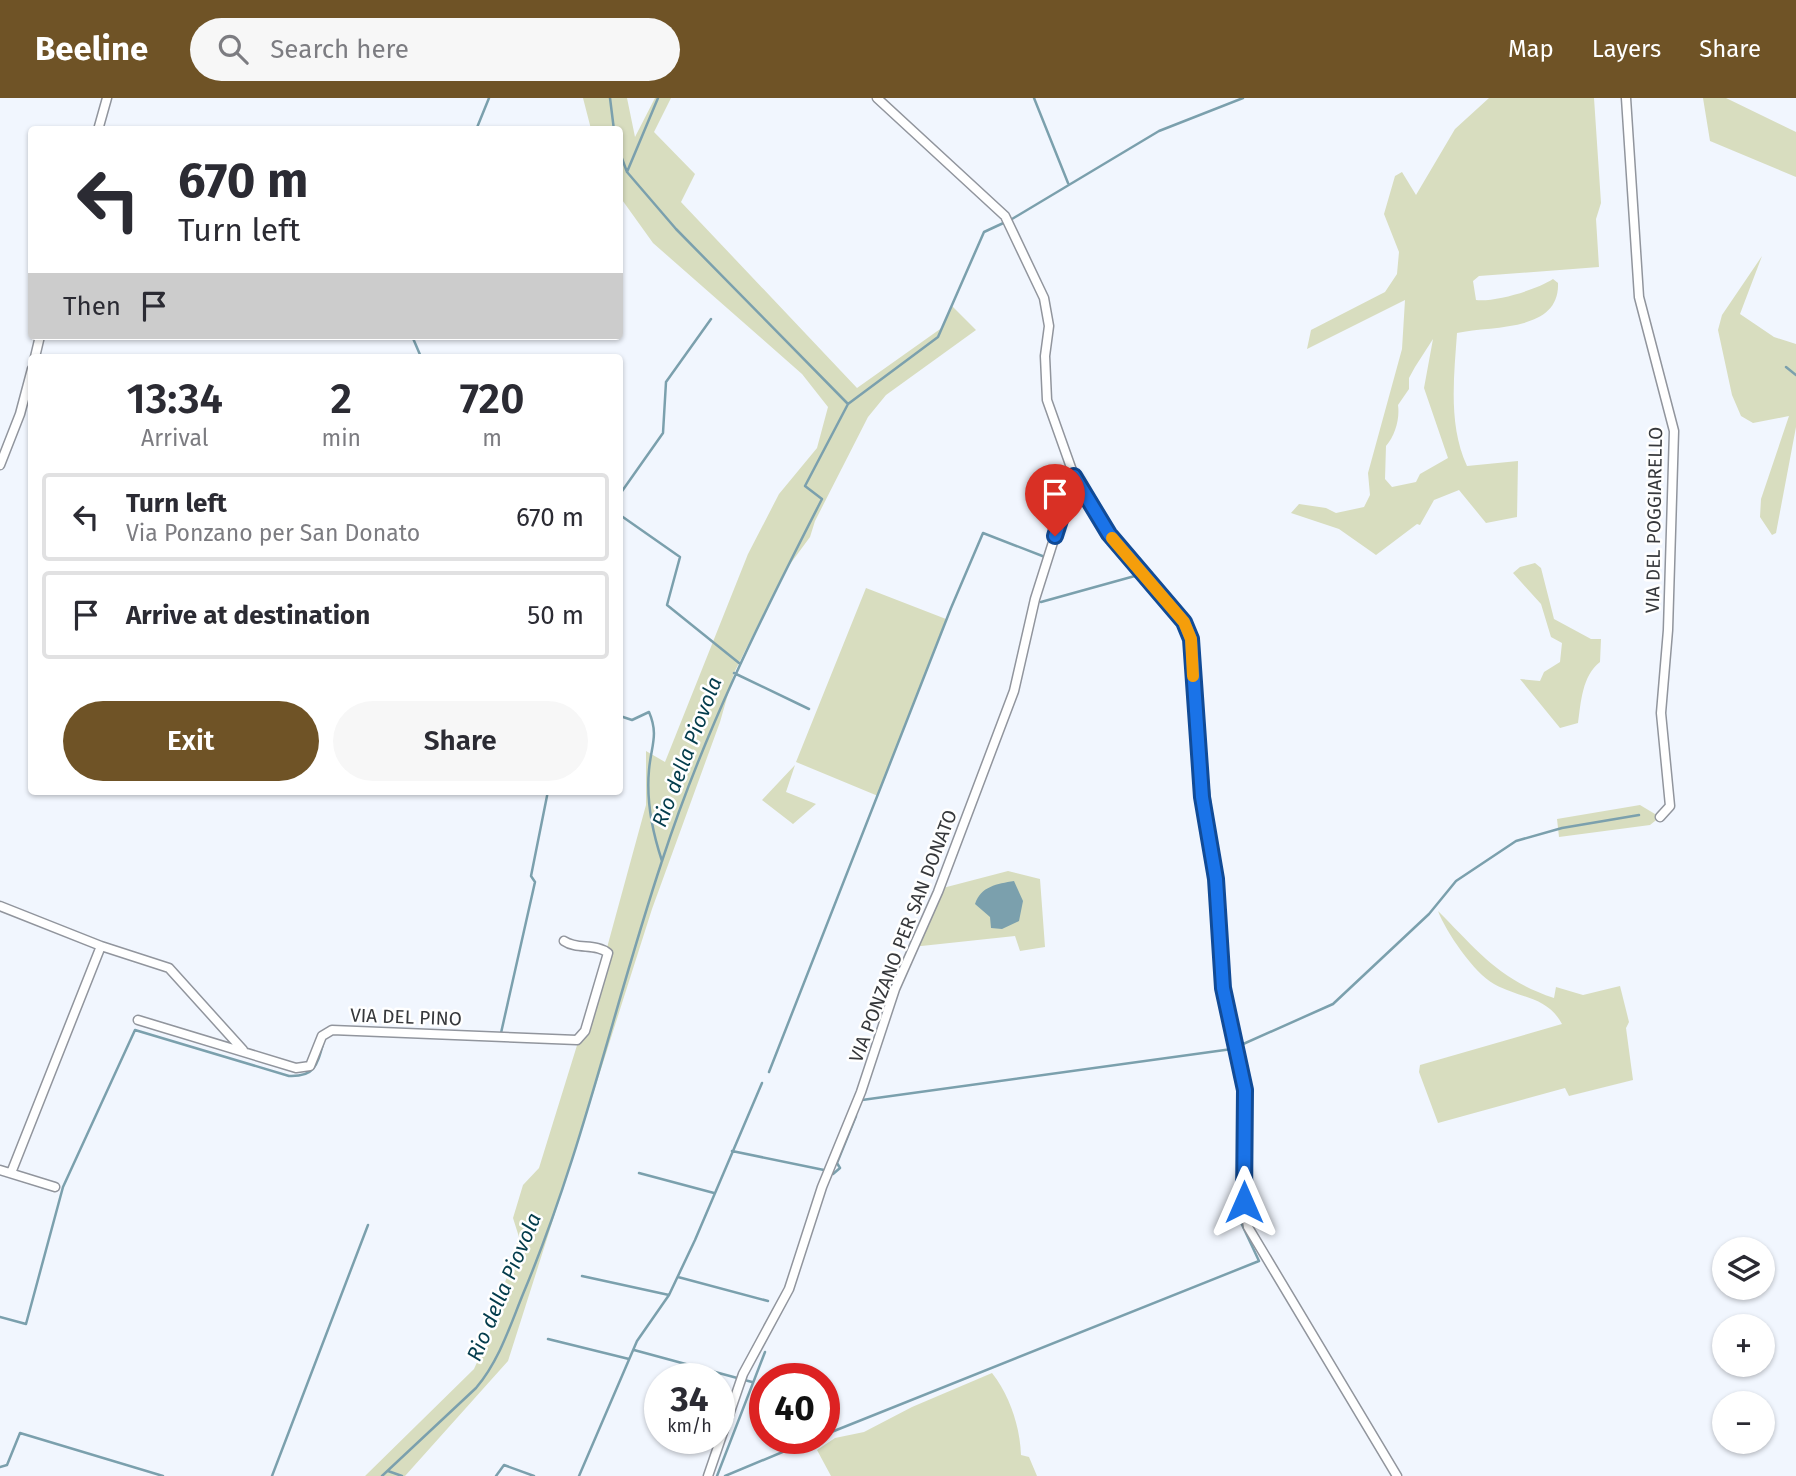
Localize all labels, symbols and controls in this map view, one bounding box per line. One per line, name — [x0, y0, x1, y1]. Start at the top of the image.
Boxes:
search box — [190, 18, 680, 81]
text: Beeline — [35, 29, 148, 69]
icon: search — [214, 30, 252, 68]
text: Search here — [270, 34, 409, 65]
text: Map — [1508, 35, 1554, 63]
text: Layers — [1592, 35, 1661, 63]
text: Share — [1699, 35, 1761, 63]
text: 670 m — [178, 151, 309, 210]
icon: left — [63, 154, 154, 245]
text: Turn left — [178, 211, 300, 249]
icon: arrive — [135, 287, 173, 325]
text: Then — [63, 291, 121, 322]
text: 13:34 — [127, 374, 223, 424]
text: 2 — [331, 374, 352, 424]
text: 720 — [460, 374, 524, 424]
text: Arrival — [141, 424, 208, 452]
text: min — [321, 424, 361, 452]
text: m — [482, 424, 502, 452]
street label: VIA DEL POGGIARELLO — [1641, 427, 1667, 613]
pin — [1025, 464, 1085, 536]
icon: arrive — [1036, 475, 1074, 513]
text: Turn left — [126, 488, 227, 519]
icon: left — [67, 498, 105, 536]
text: 670 m — [516, 502, 584, 533]
text: Via Ponzano per San Donato — [126, 519, 420, 547]
icon: arrive — [67, 596, 105, 634]
text: Arrive at destination — [126, 600, 370, 631]
text: 50 m — [527, 600, 584, 631]
water label: Rio della Piovola — [646, 673, 728, 831]
button: Exit — [63, 701, 319, 781]
button: Share — [333, 701, 588, 781]
street label: VIA PONZANO PER SAN DONATO — [844, 806, 962, 1066]
street label: VIA DEL PINO — [350, 1004, 462, 1030]
position arrow — [1207, 1165, 1281, 1239]
water label: Rio della Piovola — [461, 1209, 547, 1365]
map controls — [1712, 1237, 1775, 1454]
button: layers — [1712, 1237, 1775, 1300]
button: + — [1712, 1314, 1775, 1377]
speed limit sign: 40 — [749, 1363, 840, 1454]
text: 34 — [671, 1378, 708, 1420]
button: − — [1712, 1391, 1775, 1454]
text: km/h — [667, 1415, 712, 1437]

